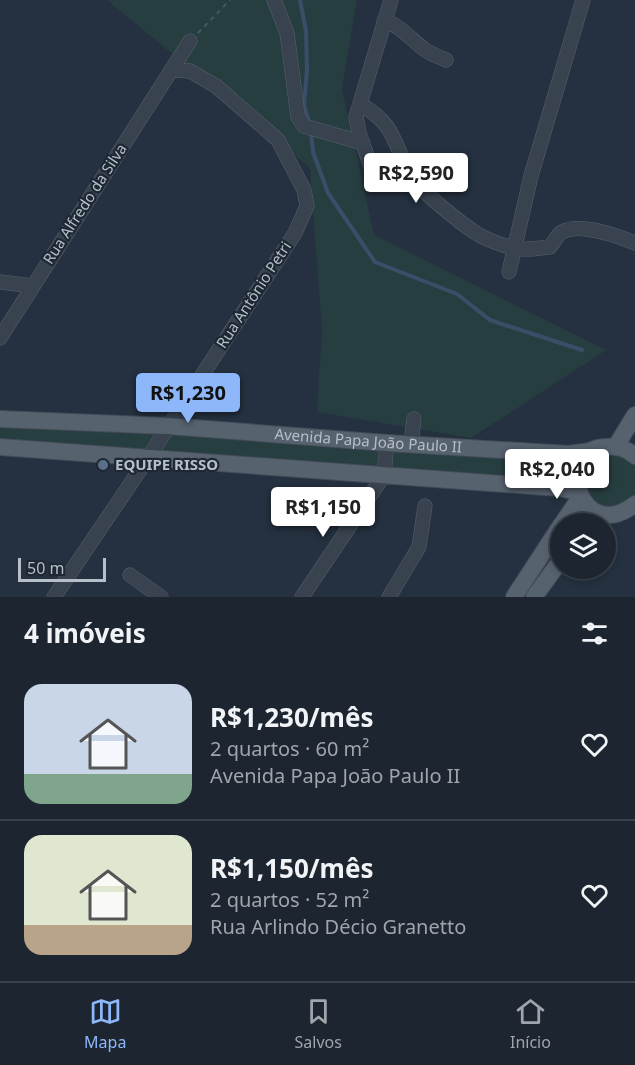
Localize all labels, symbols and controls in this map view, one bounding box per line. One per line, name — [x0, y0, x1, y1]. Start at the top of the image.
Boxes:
street label: Rua Alfredo da Silva — [38, 139, 131, 267]
pin: R$2,590 — [361, 153, 471, 204]
text: R$2,590 — [378, 159, 454, 186]
street label: Rua Antônio Petri — [211, 237, 295, 352]
pin: R$1,230 — [133, 373, 243, 424]
text: R$1,230 — [150, 379, 226, 406]
street label: Avenida Papa João Paulo II — [274, 423, 463, 457]
pin: R$2,040 — [502, 449, 612, 500]
place label: EQUIPE RISSO — [115, 454, 218, 474]
text: R$2,040 — [519, 455, 595, 482]
marker: EQUIPE RISSO — [96, 458, 110, 472]
pin: R$1,150 — [268, 487, 378, 538]
text: R$1,150 — [285, 493, 361, 520]
map controls — [550, 513, 616, 579]
button: layers — [550, 513, 616, 579]
scale bar — [18, 555, 106, 582]
text: 50 m — [27, 557, 64, 579]
text: 4 imóveis — [24, 615, 146, 651]
icon: filters — [578, 617, 611, 650]
text: R$1,230/mês — [210, 699, 374, 735]
icon: home — [72, 708, 144, 780]
icon: heart — [578, 728, 611, 761]
text: 2 quartos · 60 m² — [210, 735, 369, 762]
text: Avenida Papa João Paulo II — [210, 762, 460, 789]
text: R$1,150/mês — [210, 850, 374, 886]
icon: home — [72, 859, 144, 931]
icon: heart — [578, 879, 611, 912]
text: 2 quartos · 52 m² — [210, 886, 369, 913]
text: Rua Arlindo Décio Granetto — [210, 913, 466, 940]
tab: Mapa — [84, 995, 126, 1053]
tab: Salvos — [295, 995, 342, 1053]
tab: Início — [510, 995, 551, 1053]

